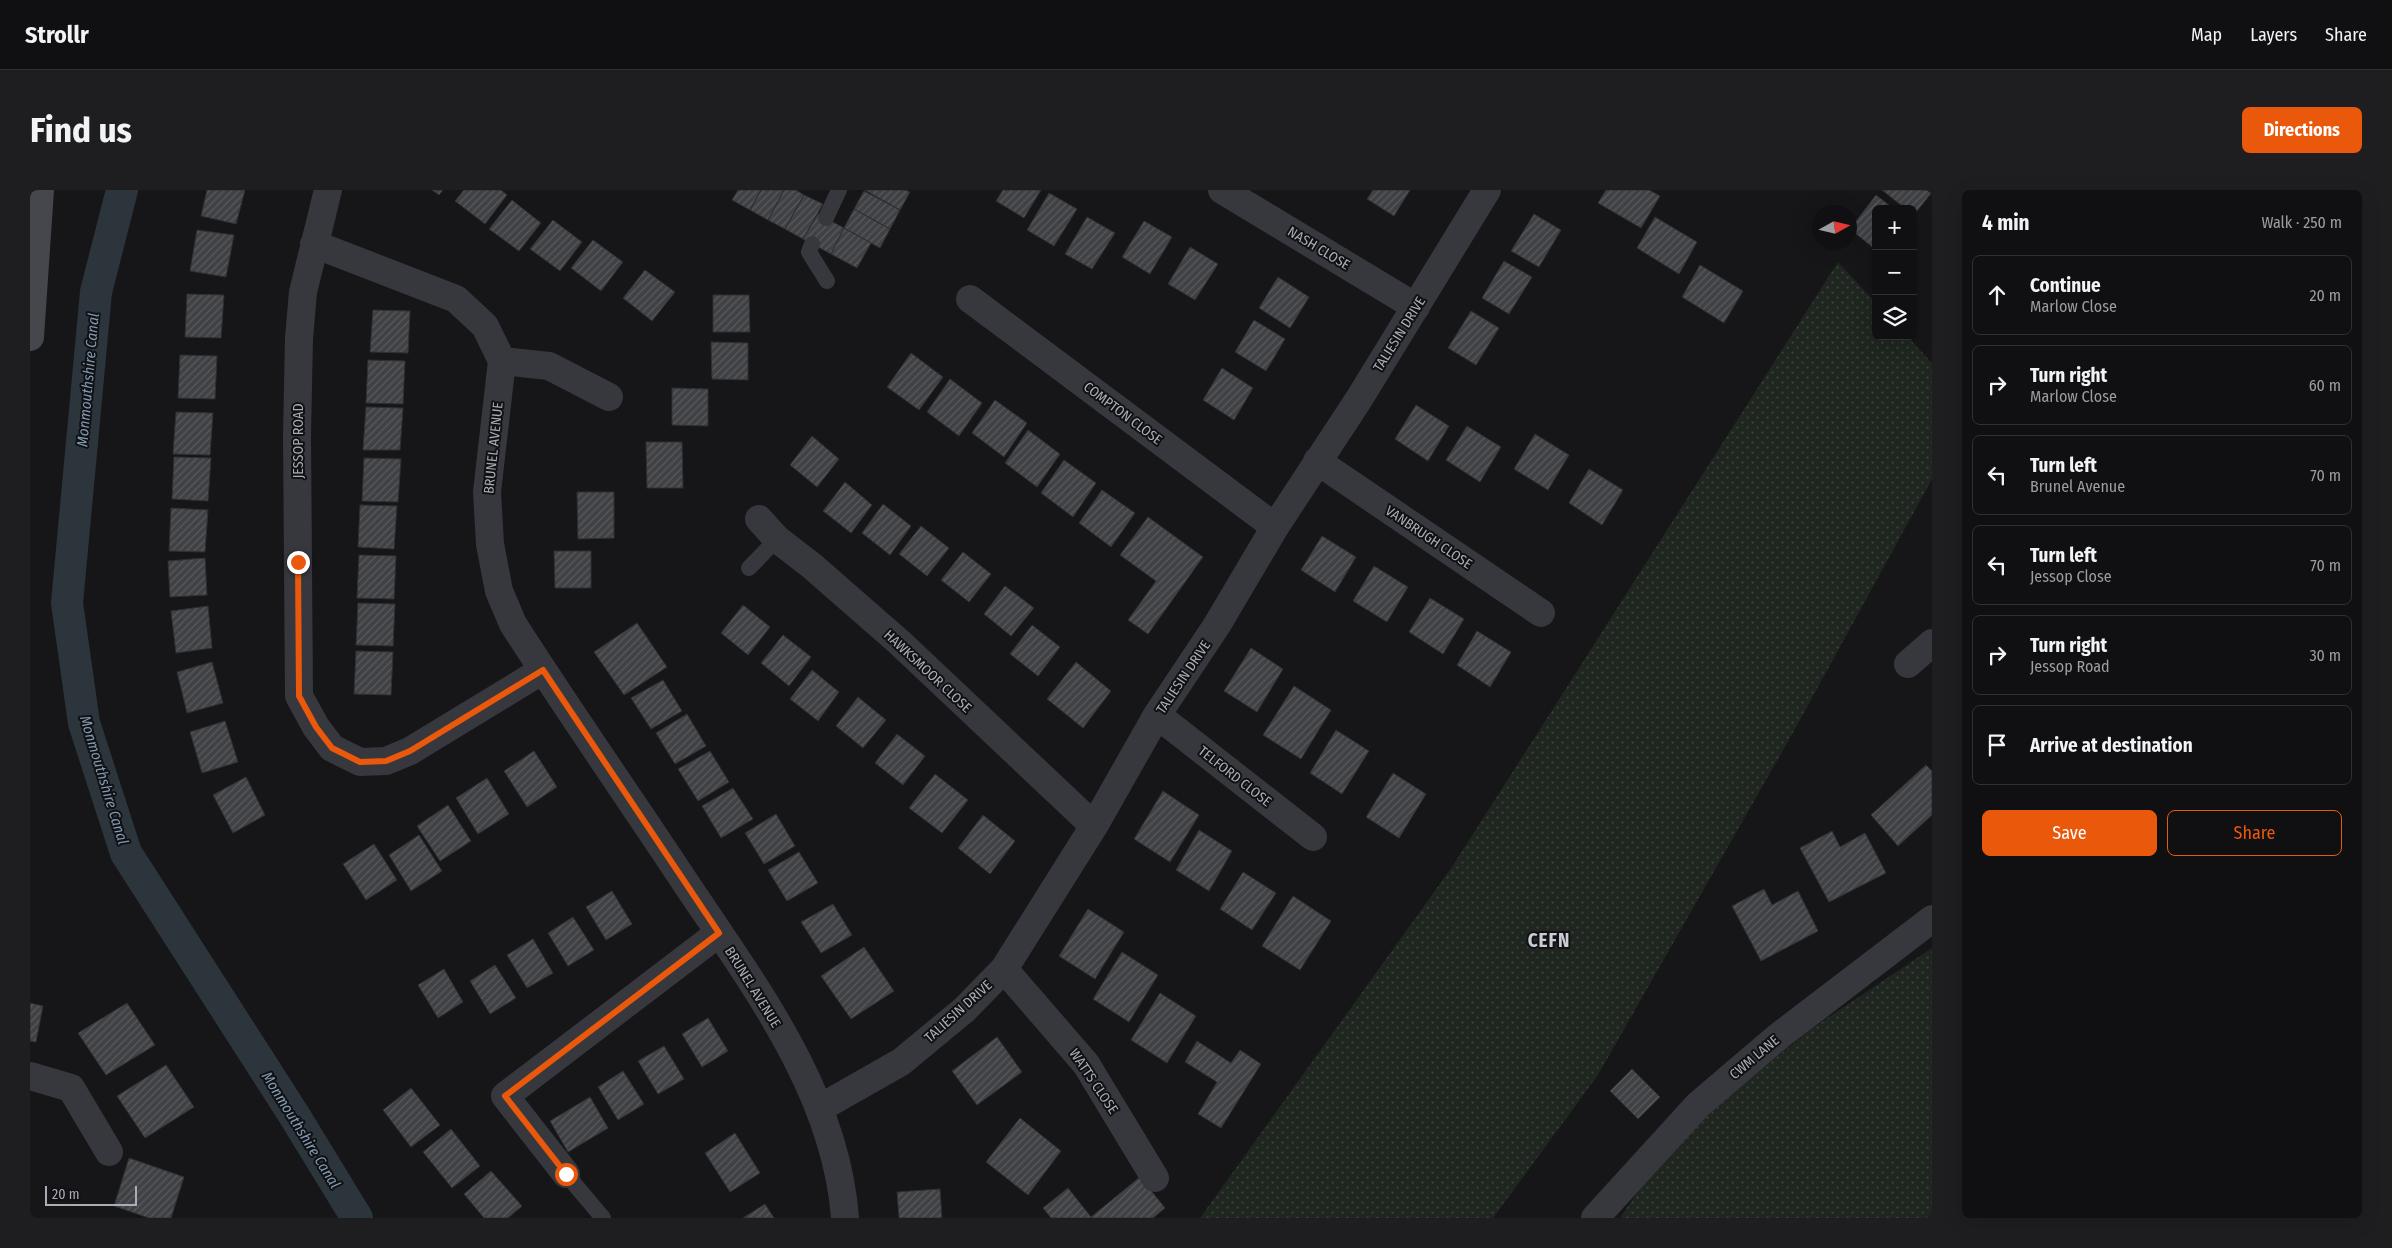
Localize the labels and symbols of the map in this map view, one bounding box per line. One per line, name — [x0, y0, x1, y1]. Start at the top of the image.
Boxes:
north arrow — [1812, 205, 1857, 250]
street label: NASH CLOSE — [1285, 223, 1353, 274]
street label: TALIESIN DRIVE — [1370, 293, 1429, 375]
water label: Monmouthshire Canal — [73, 312, 103, 448]
street label: COMPTON CLOSE — [1080, 378, 1166, 449]
street label: BRUNEL AVENUE — [480, 401, 507, 495]
street label: JESSOP ROAD — [290, 403, 307, 479]
street label: VANBRUGH CLOSE — [1382, 502, 1476, 573]
route end — [287, 551, 310, 574]
street label: HAWKSMOOR CLOSE — [880, 626, 975, 717]
street label: TALIESIN DRIVE — [1153, 637, 1214, 717]
water label: Monmouthshire Canal — [76, 713, 132, 847]
street label: TELFORD CLOSE — [1195, 743, 1275, 810]
district label: CEFN — [1528, 929, 1570, 952]
street label: BRUNEL AVENUE — [721, 944, 784, 1031]
street label: TALIESIN DRIVE — [921, 976, 996, 1046]
street label: CWM LANE — [1726, 1031, 1783, 1083]
street label: WATTS CLOSE — [1066, 1045, 1122, 1118]
water label: Monmouthshire Canal — [258, 1068, 344, 1192]
route start — [555, 1163, 578, 1186]
scale bar — [45, 1183, 138, 1206]

